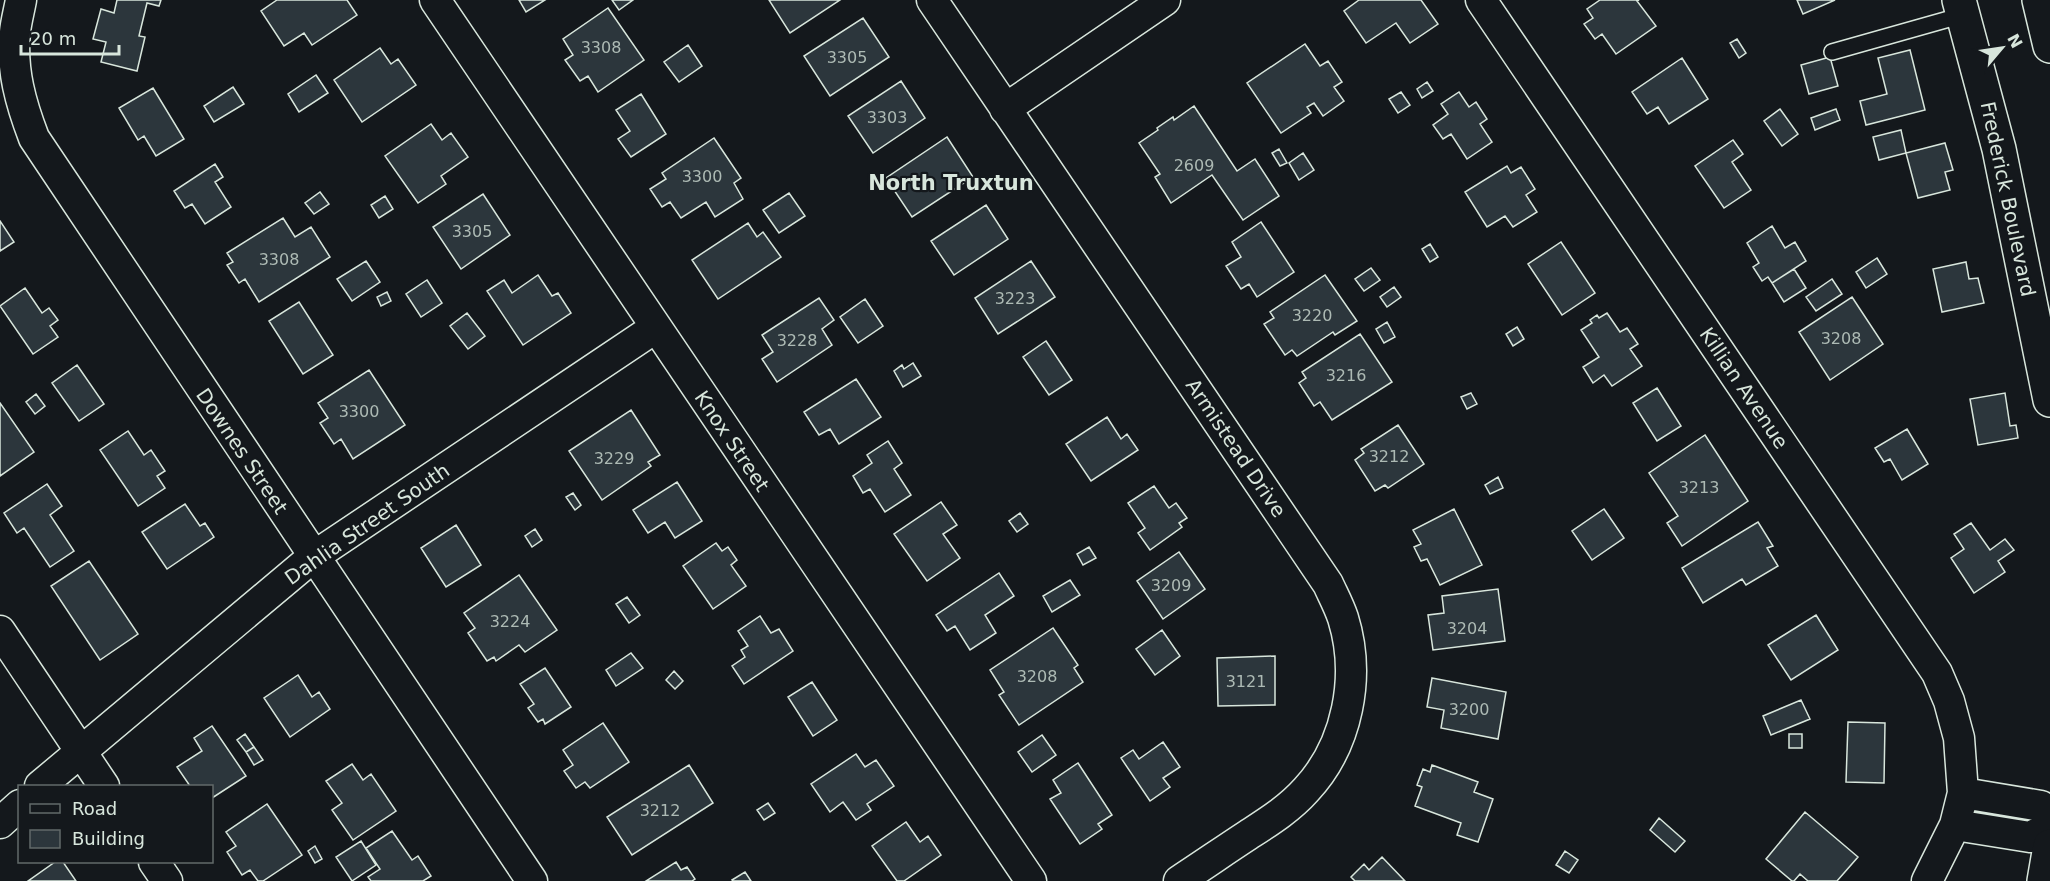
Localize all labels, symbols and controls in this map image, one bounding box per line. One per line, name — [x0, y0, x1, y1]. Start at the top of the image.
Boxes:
scale bar — [21, 18, 118, 56]
north arrow — [1972, 18, 2032, 78]
text: 20 m — [30, 28, 76, 49]
text: N — [2003, 31, 2026, 51]
house number: 3308 — [581, 38, 621, 57]
house number: 3305 — [827, 48, 867, 67]
street label: Frederick Boulevard — [1976, 99, 2040, 299]
house number: 3303 — [867, 108, 907, 127]
house number: 2609 — [1174, 156, 1214, 175]
house number: 3300 — [682, 167, 722, 186]
district label: North Truxtun — [868, 171, 1034, 195]
house number: 3305 — [452, 222, 492, 241]
house number: 3308 — [259, 250, 299, 269]
house number: 3223 — [995, 289, 1035, 308]
house number: 3220 — [1292, 306, 1332, 325]
street label: Killian Avenue — [1695, 323, 1793, 453]
house number: 3208 — [1821, 329, 1861, 348]
house number: 3228 — [777, 331, 817, 350]
house number: 3216 — [1326, 366, 1366, 385]
street label: Armistead Drive — [1181, 374, 1291, 522]
street label: Downes Street — [191, 384, 293, 519]
street label: Knox Street — [690, 386, 775, 496]
house number: 3300 — [339, 402, 379, 421]
house number: 3212 — [1369, 447, 1409, 466]
house number: 3229 — [594, 449, 634, 468]
street label: Dahlia Street South — [280, 458, 454, 590]
house number: 3213 — [1679, 478, 1719, 497]
house number: 3209 — [1151, 576, 1191, 595]
house number: 3224 — [490, 612, 530, 631]
house number: 3204 — [1447, 619, 1487, 638]
house number: 3208 — [1017, 667, 1057, 686]
house number: 3121 — [1226, 672, 1266, 691]
house number: 3200 — [1449, 700, 1489, 719]
legend — [18, 785, 213, 863]
text: Road — [72, 798, 117, 819]
house number: 3212 — [640, 801, 680, 820]
text: Building — [72, 828, 145, 849]

